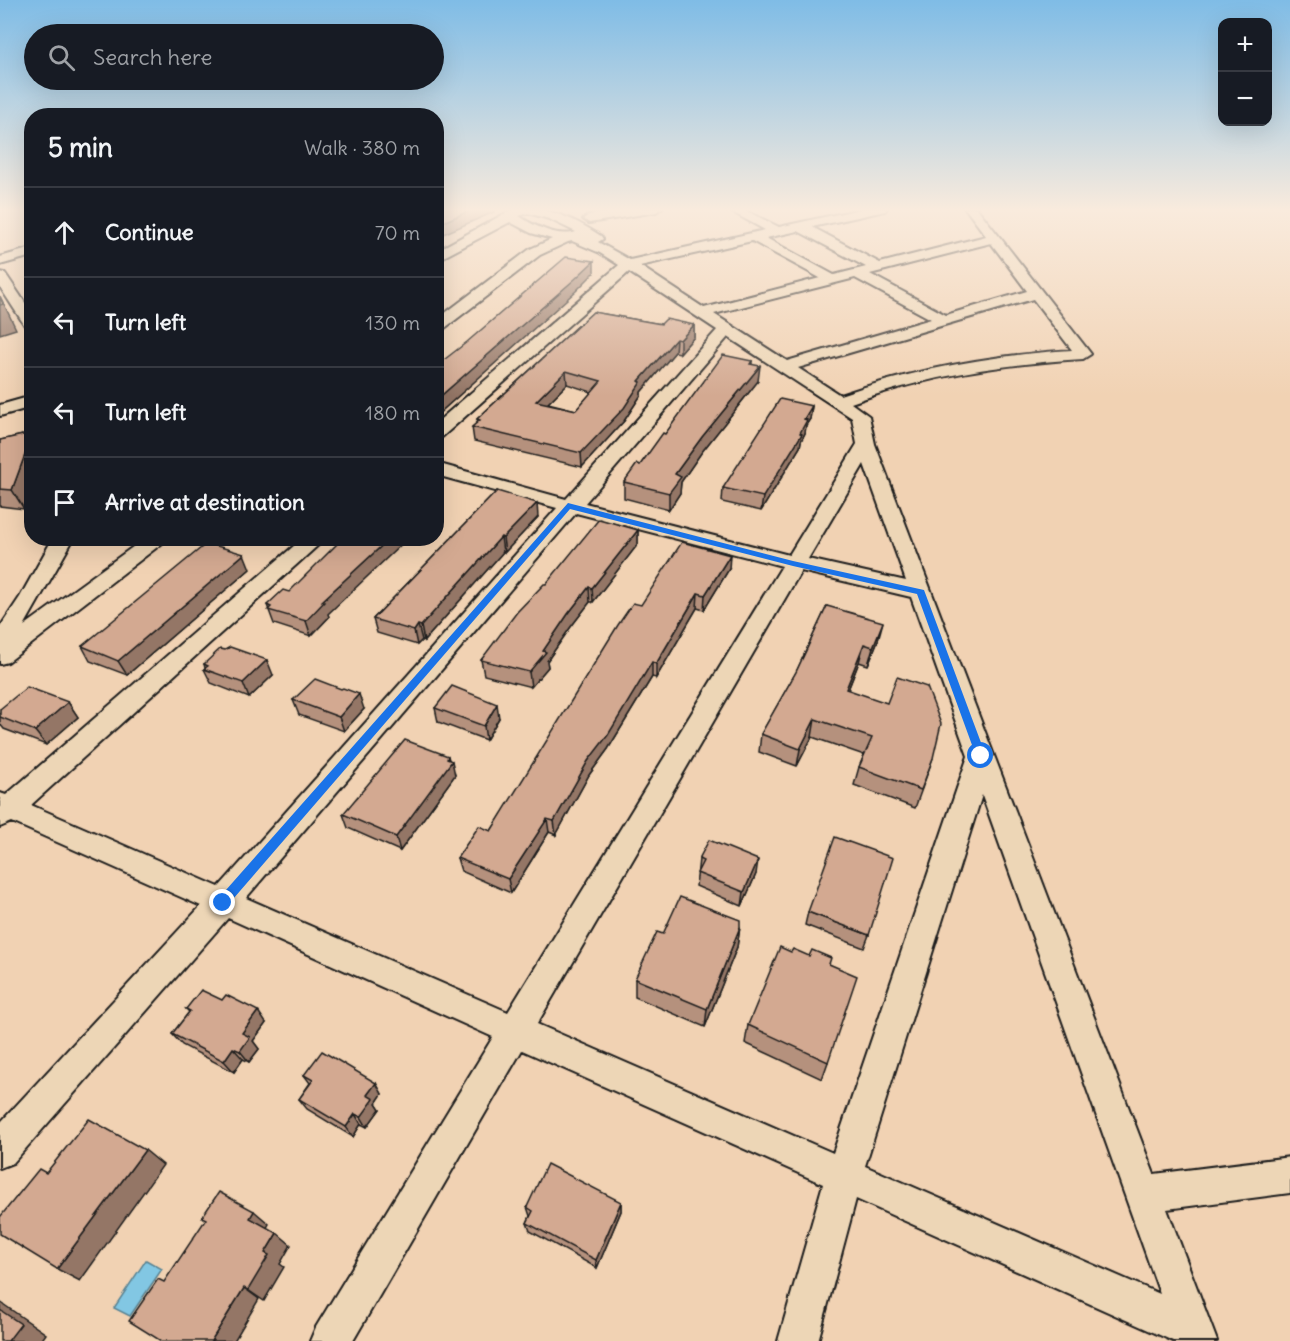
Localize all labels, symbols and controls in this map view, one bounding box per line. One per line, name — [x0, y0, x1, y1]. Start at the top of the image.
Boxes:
map controls — [1218, 18, 1272, 126]
button: + — [1218, 18, 1272, 72]
search box — [24, 24, 444, 90]
icon: search — [45, 41, 78, 74]
text: Search here — [93, 43, 212, 71]
button: − — [1218, 72, 1272, 126]
text: 5 min — [48, 131, 113, 164]
text: Walk · 380 m — [304, 135, 420, 160]
icon: ahead — [48, 216, 81, 249]
text: Continue — [105, 218, 194, 246]
text: 70 m — [375, 220, 420, 245]
icon: left — [48, 306, 81, 339]
text: Turn left — [105, 308, 186, 336]
text: 130 m — [365, 310, 420, 335]
icon: left — [48, 396, 81, 429]
text: Turn left — [105, 398, 186, 426]
text: 180 m — [365, 400, 420, 425]
icon: arrive — [48, 486, 81, 519]
text: Arrive at destination — [105, 488, 305, 516]
route start — [967, 742, 993, 768]
route end — [209, 889, 235, 915]

